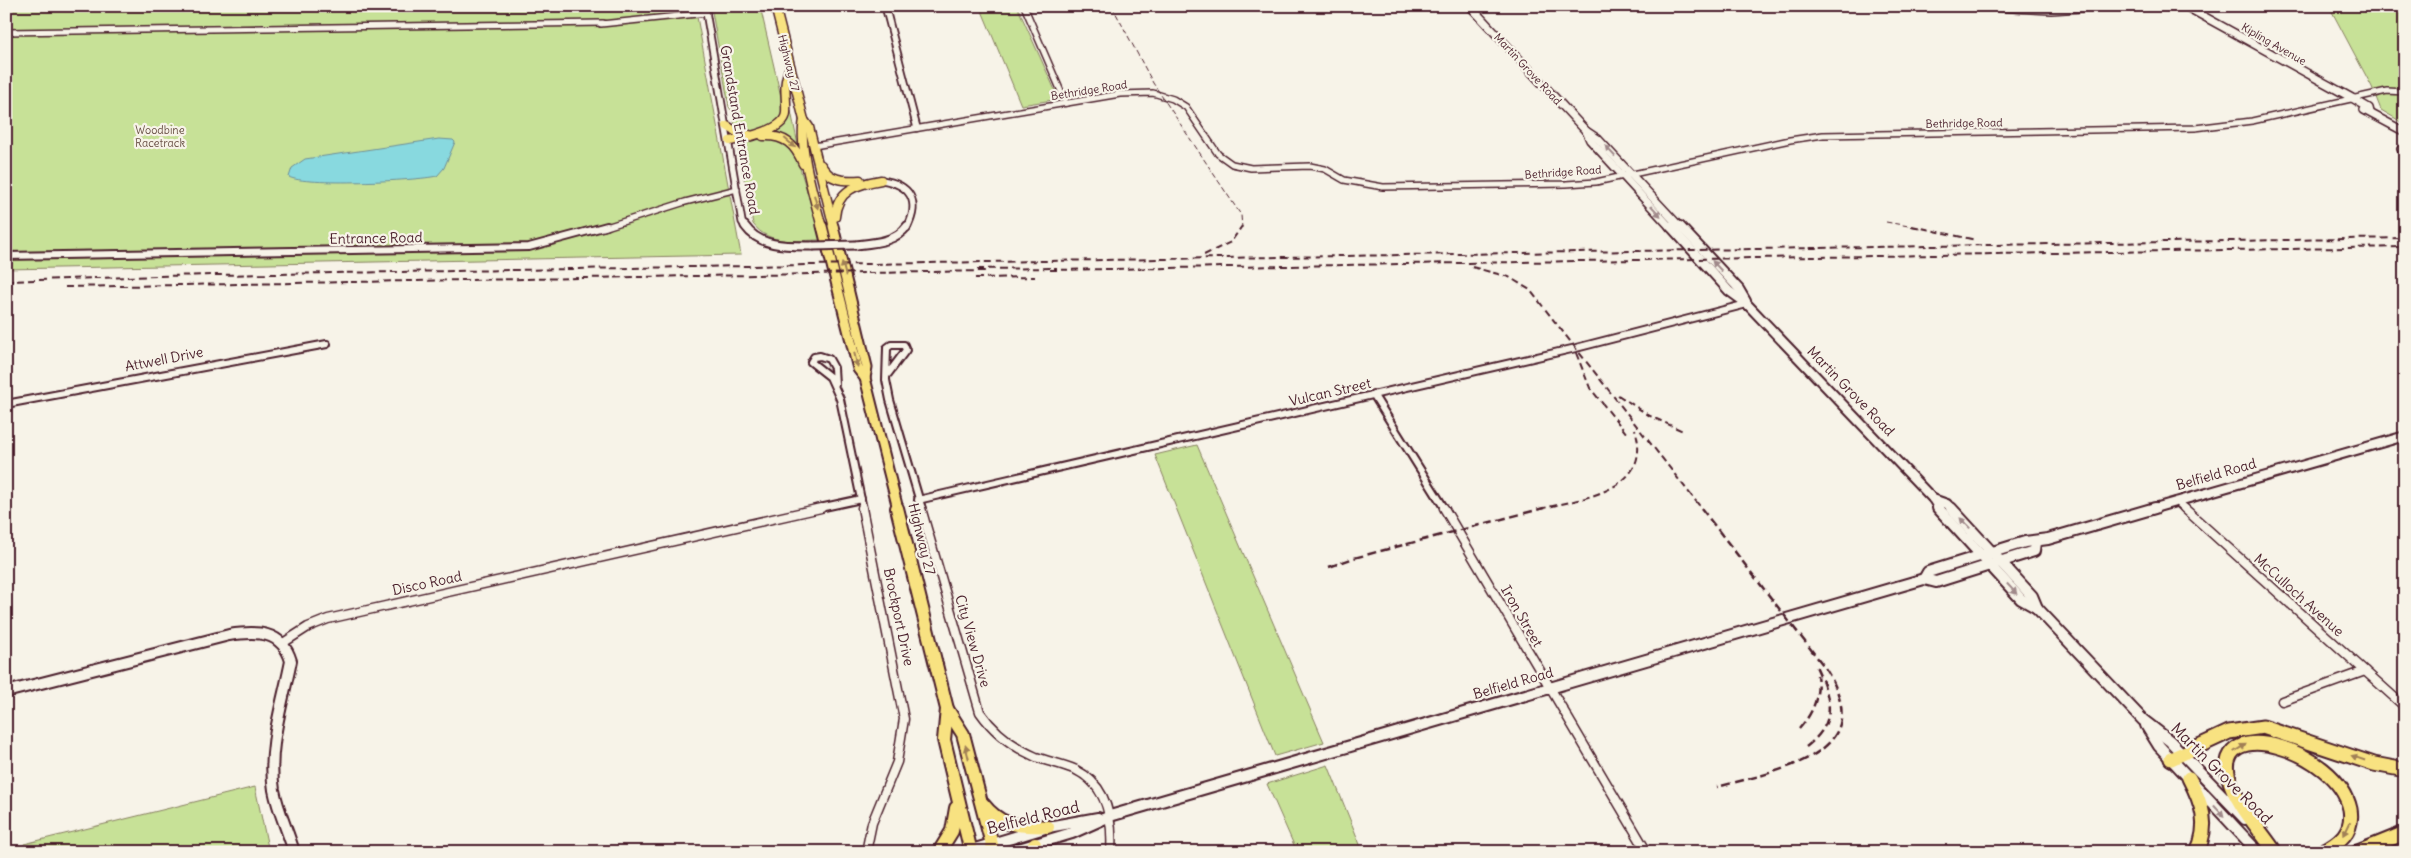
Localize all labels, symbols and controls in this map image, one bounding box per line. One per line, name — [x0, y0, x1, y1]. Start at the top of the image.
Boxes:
street label: Kipling Avenue — [2239, 20, 2309, 68]
street label: Martin Grove Road — [1491, 30, 1565, 108]
street label: Highway 27 — [775, 33, 803, 93]
street label: Grandstand Entrance Road — [716, 44, 764, 216]
street label: Bethridge Road — [1050, 77, 1129, 103]
street label: Bethridge Road — [1925, 115, 2003, 131]
park label: Woodbine Racetrack — [135, 123, 185, 150]
one-way arrow — [783, 138, 796, 149]
one-way arrow — [1604, 145, 1616, 157]
street label: Bethridge Road — [1524, 162, 1602, 182]
one-way arrow — [812, 195, 820, 210]
one-way arrow — [1650, 205, 1662, 217]
street label: Entrance Road — [329, 228, 423, 248]
one-way arrow — [1711, 260, 1723, 272]
one-way arrow — [840, 262, 848, 277]
street label: Martin Grove Road — [1803, 342, 1899, 440]
street label: Attwell Drive — [123, 343, 205, 375]
one-way arrow — [852, 352, 860, 367]
street label: Vulcan Street — [1287, 374, 1373, 410]
street label: Belfield Road — [2174, 454, 2258, 494]
street label: Highway 27 — [904, 501, 940, 577]
one-way arrow — [1959, 517, 1971, 529]
street label: McCulloch Avenue — [2250, 550, 2348, 640]
street label: Brockport Drive — [880, 566, 918, 668]
street label: Disco Road — [391, 567, 463, 599]
street label: Iron Street — [1497, 582, 1547, 650]
one-way arrow — [2006, 582, 2018, 594]
street label: City View Drive — [951, 593, 995, 689]
street label: Belfield Road — [1471, 663, 1555, 703]
street label: Martin Grove Road — [2167, 718, 2277, 828]
one-way arrow — [963, 744, 971, 759]
one-way arrow — [2234, 744, 2247, 753]
one-way arrow — [2350, 754, 2365, 761]
street label: Belfield Road — [985, 796, 1081, 838]
one-way arrow — [2213, 804, 2225, 816]
one-way arrow — [2343, 822, 2352, 837]

